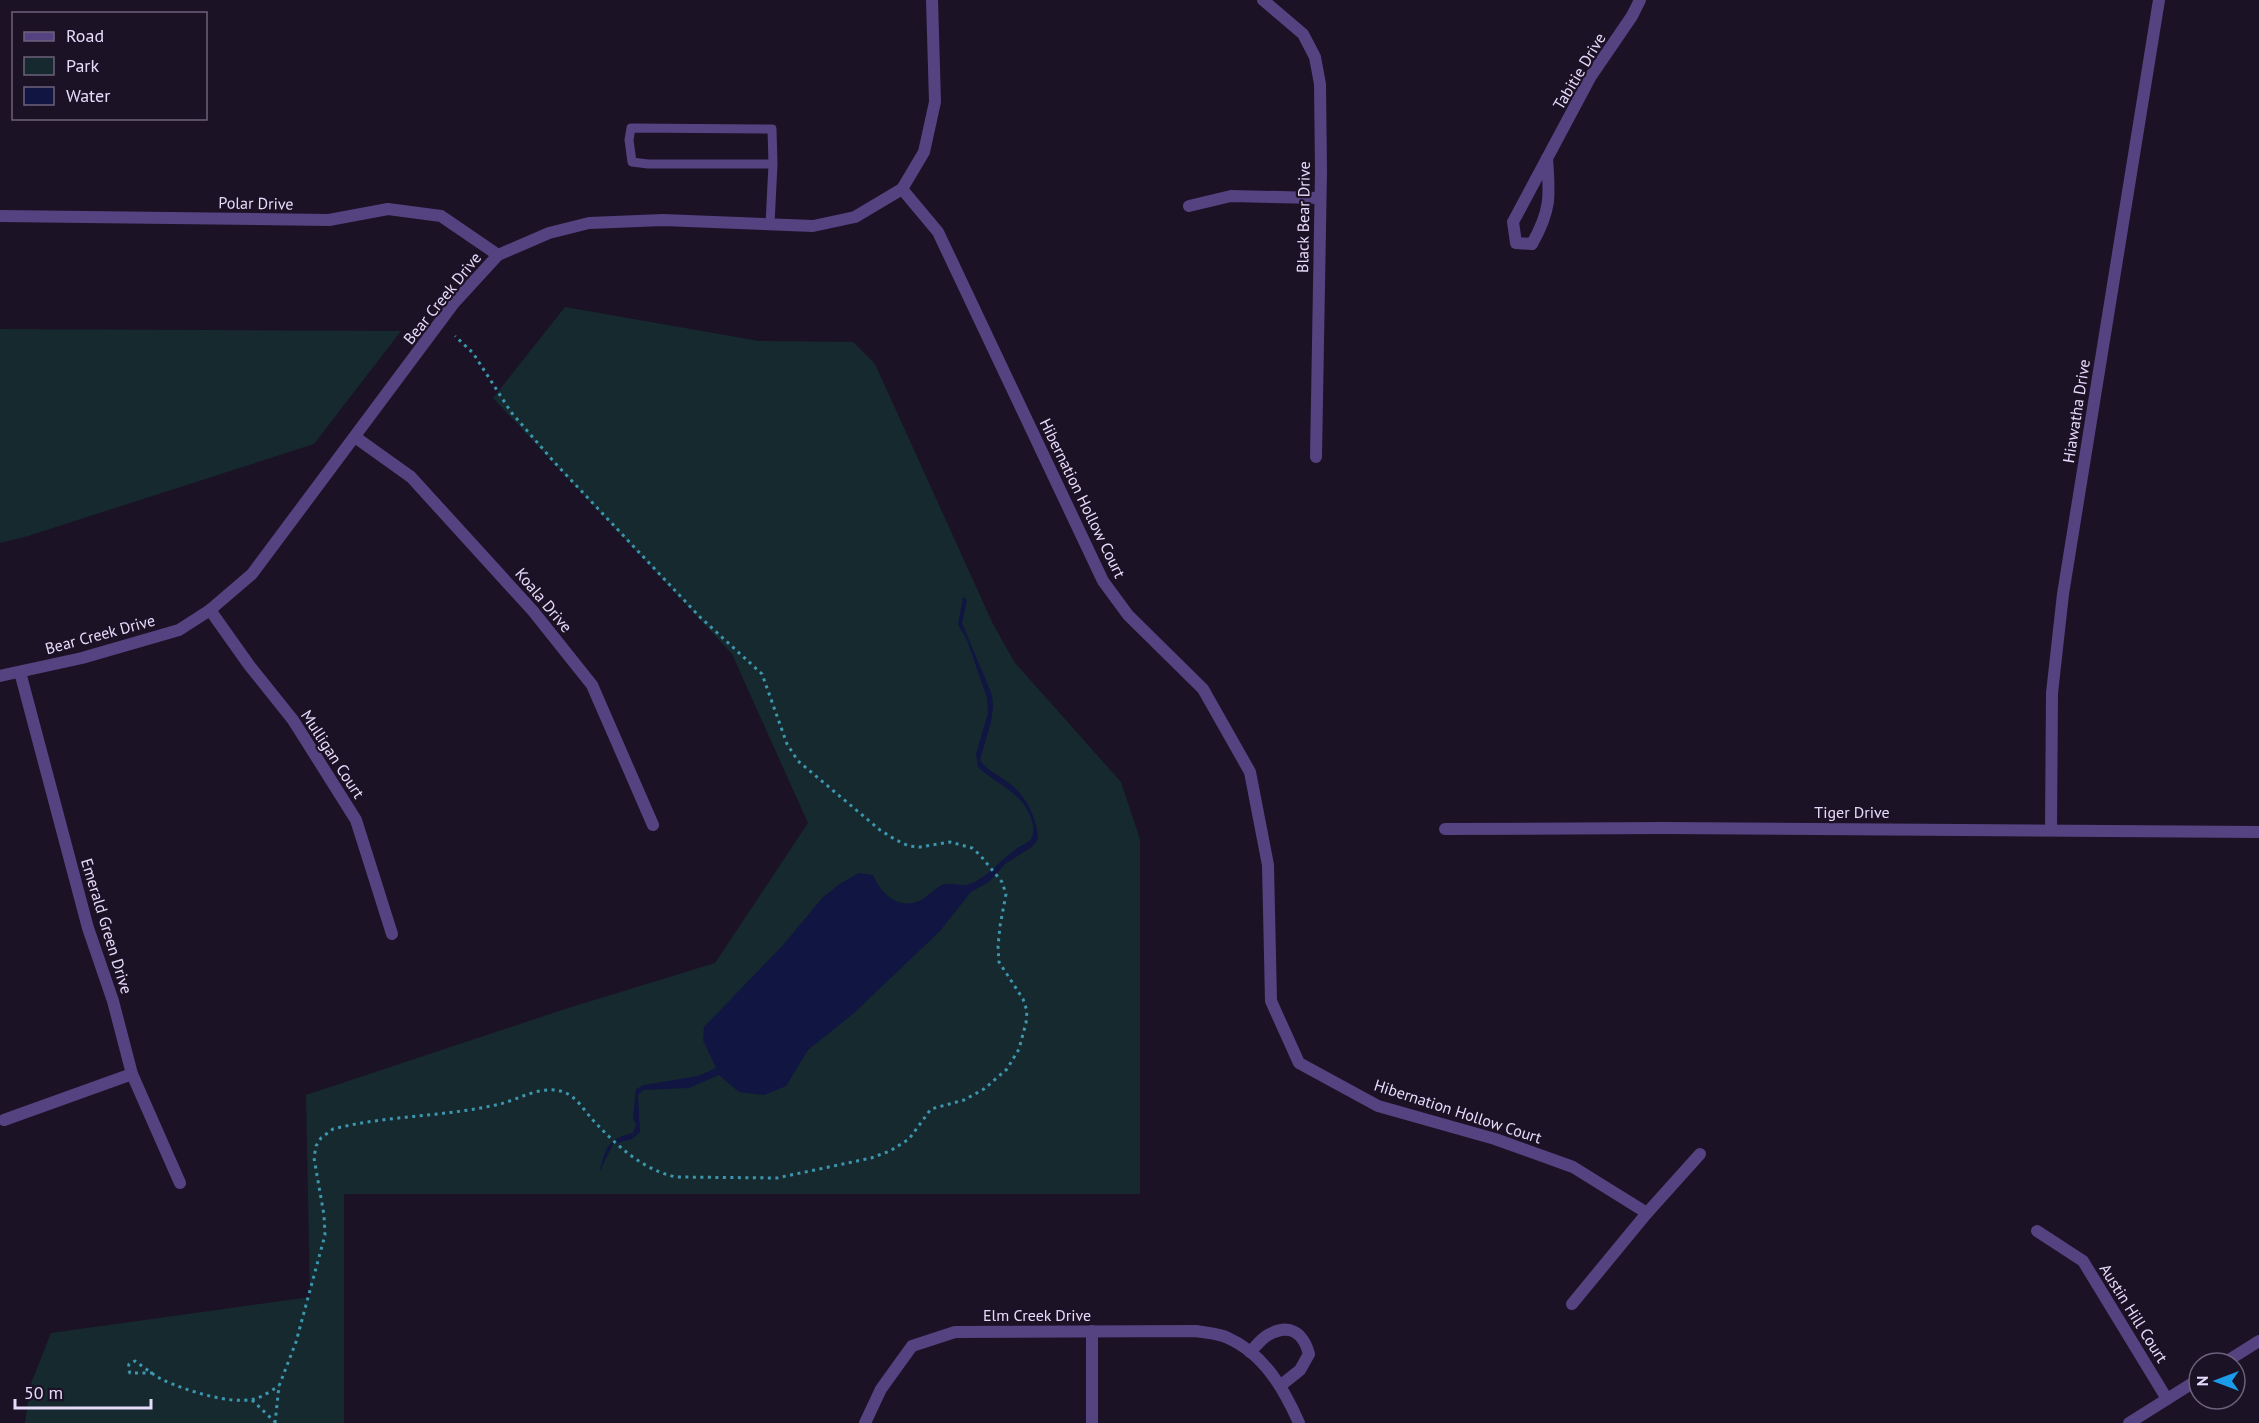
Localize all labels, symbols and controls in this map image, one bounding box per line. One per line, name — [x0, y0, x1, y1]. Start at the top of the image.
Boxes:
legend — [12, 12, 207, 120]
text: Road — [66, 24, 104, 47]
street label: Tabitie Drive — [1548, 29, 1610, 113]
text: Park — [66, 54, 99, 77]
text: Water — [66, 84, 110, 107]
street label: Black Bear Drive — [1292, 161, 1314, 273]
street label: Polar Drive — [218, 192, 294, 214]
street label: Bear Creek Drive — [399, 248, 485, 348]
street label: Hiawatha Drive — [2058, 358, 2094, 464]
street label: Hibernation Hollow Court — [1036, 415, 1131, 582]
street label: Koala Drive — [511, 564, 577, 636]
street label: Bear Creek Drive — [43, 610, 157, 658]
street label: Mulligan Court — [297, 706, 369, 803]
street label: Tiger Drive — [1814, 802, 1890, 822]
street label: Emerald Green Drive — [77, 856, 137, 996]
street label: Hibernation Hollow Court — [1372, 1074, 1545, 1148]
street label: Austin Hill Court — [2096, 1260, 2173, 1367]
street label: Elm Creek Drive — [983, 1305, 1091, 1325]
north arrow — [2187, 1351, 2247, 1411]
scale bar — [15, 1372, 152, 1410]
text: N — [2192, 1376, 2212, 1386]
text: 50 m — [24, 1381, 63, 1404]

